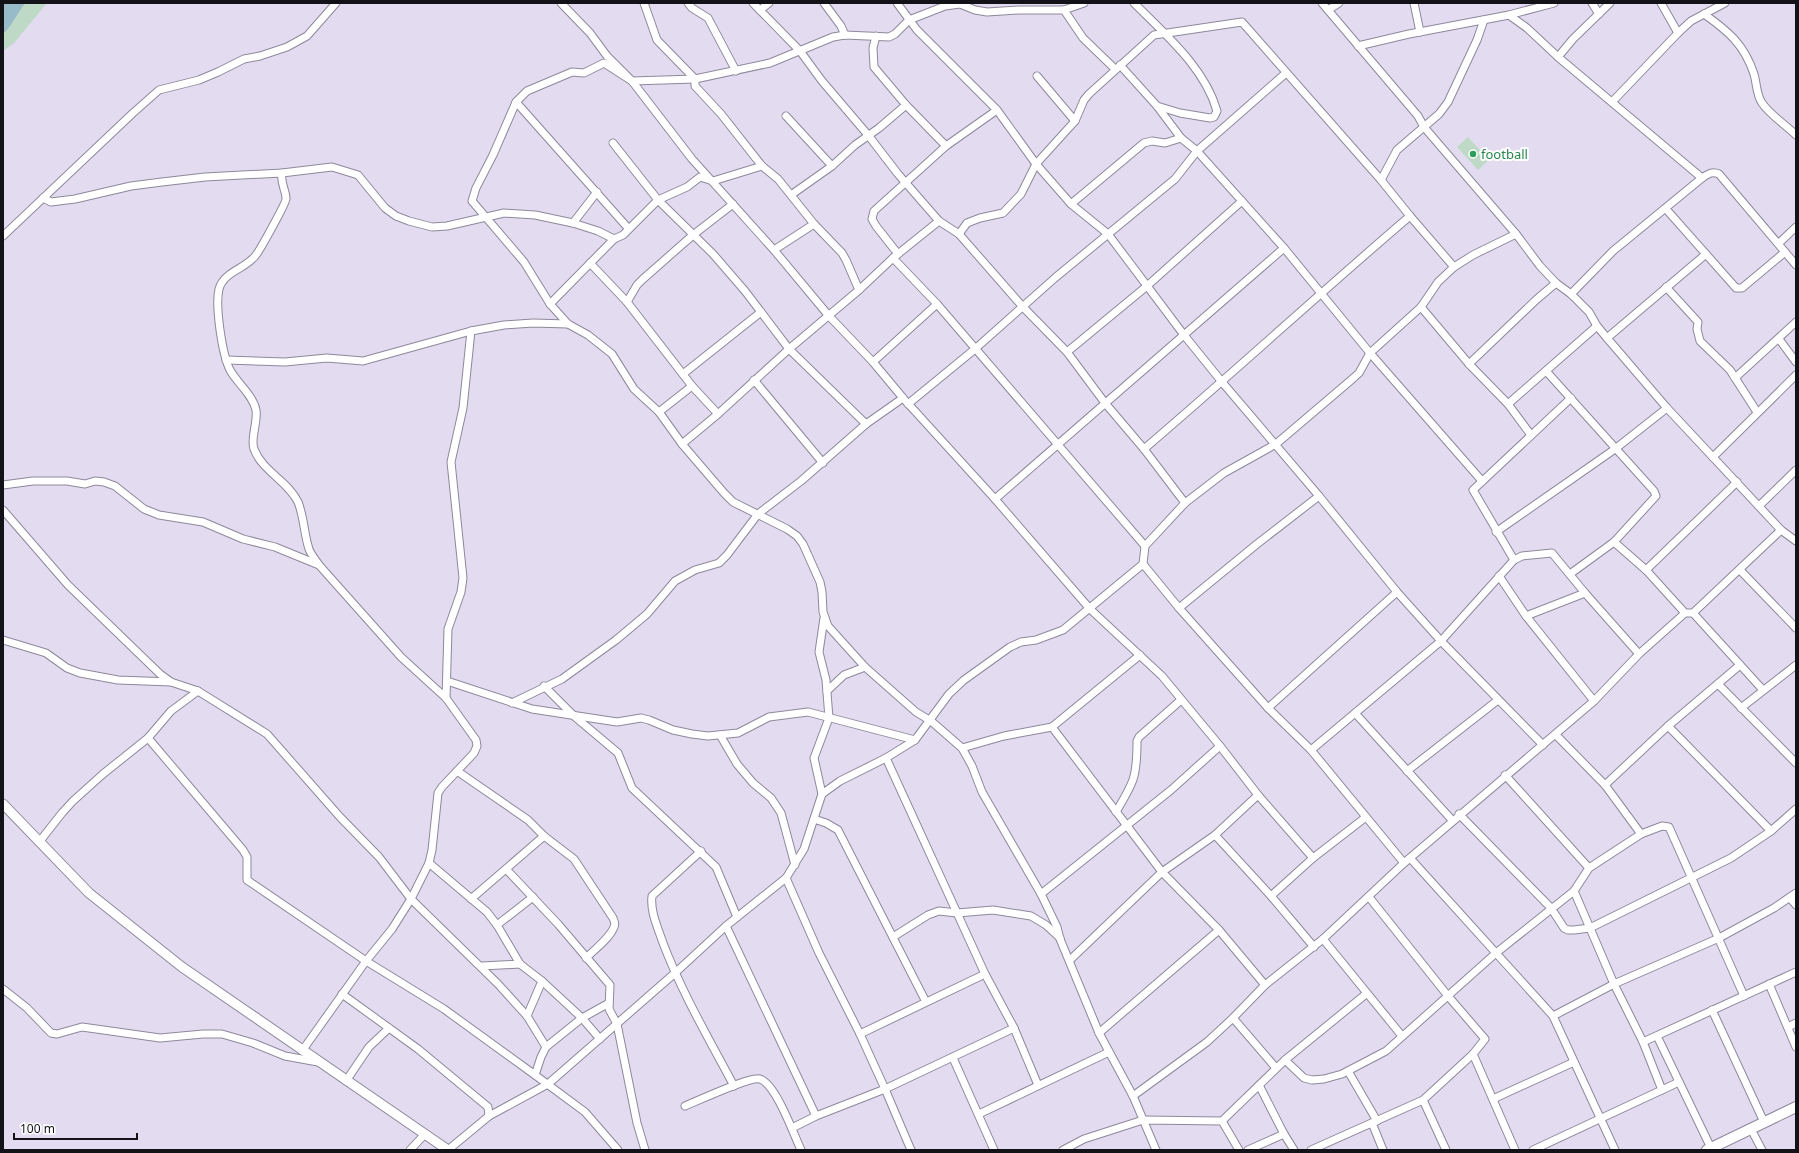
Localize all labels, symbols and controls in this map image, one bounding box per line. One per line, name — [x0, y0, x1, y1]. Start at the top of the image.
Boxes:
place label: football — [1481, 145, 1528, 163]
marker: football — [1468, 149, 1478, 159]
scale bar — [14, 1115, 137, 1141]
text: 100 m — [20, 1120, 55, 1137]

